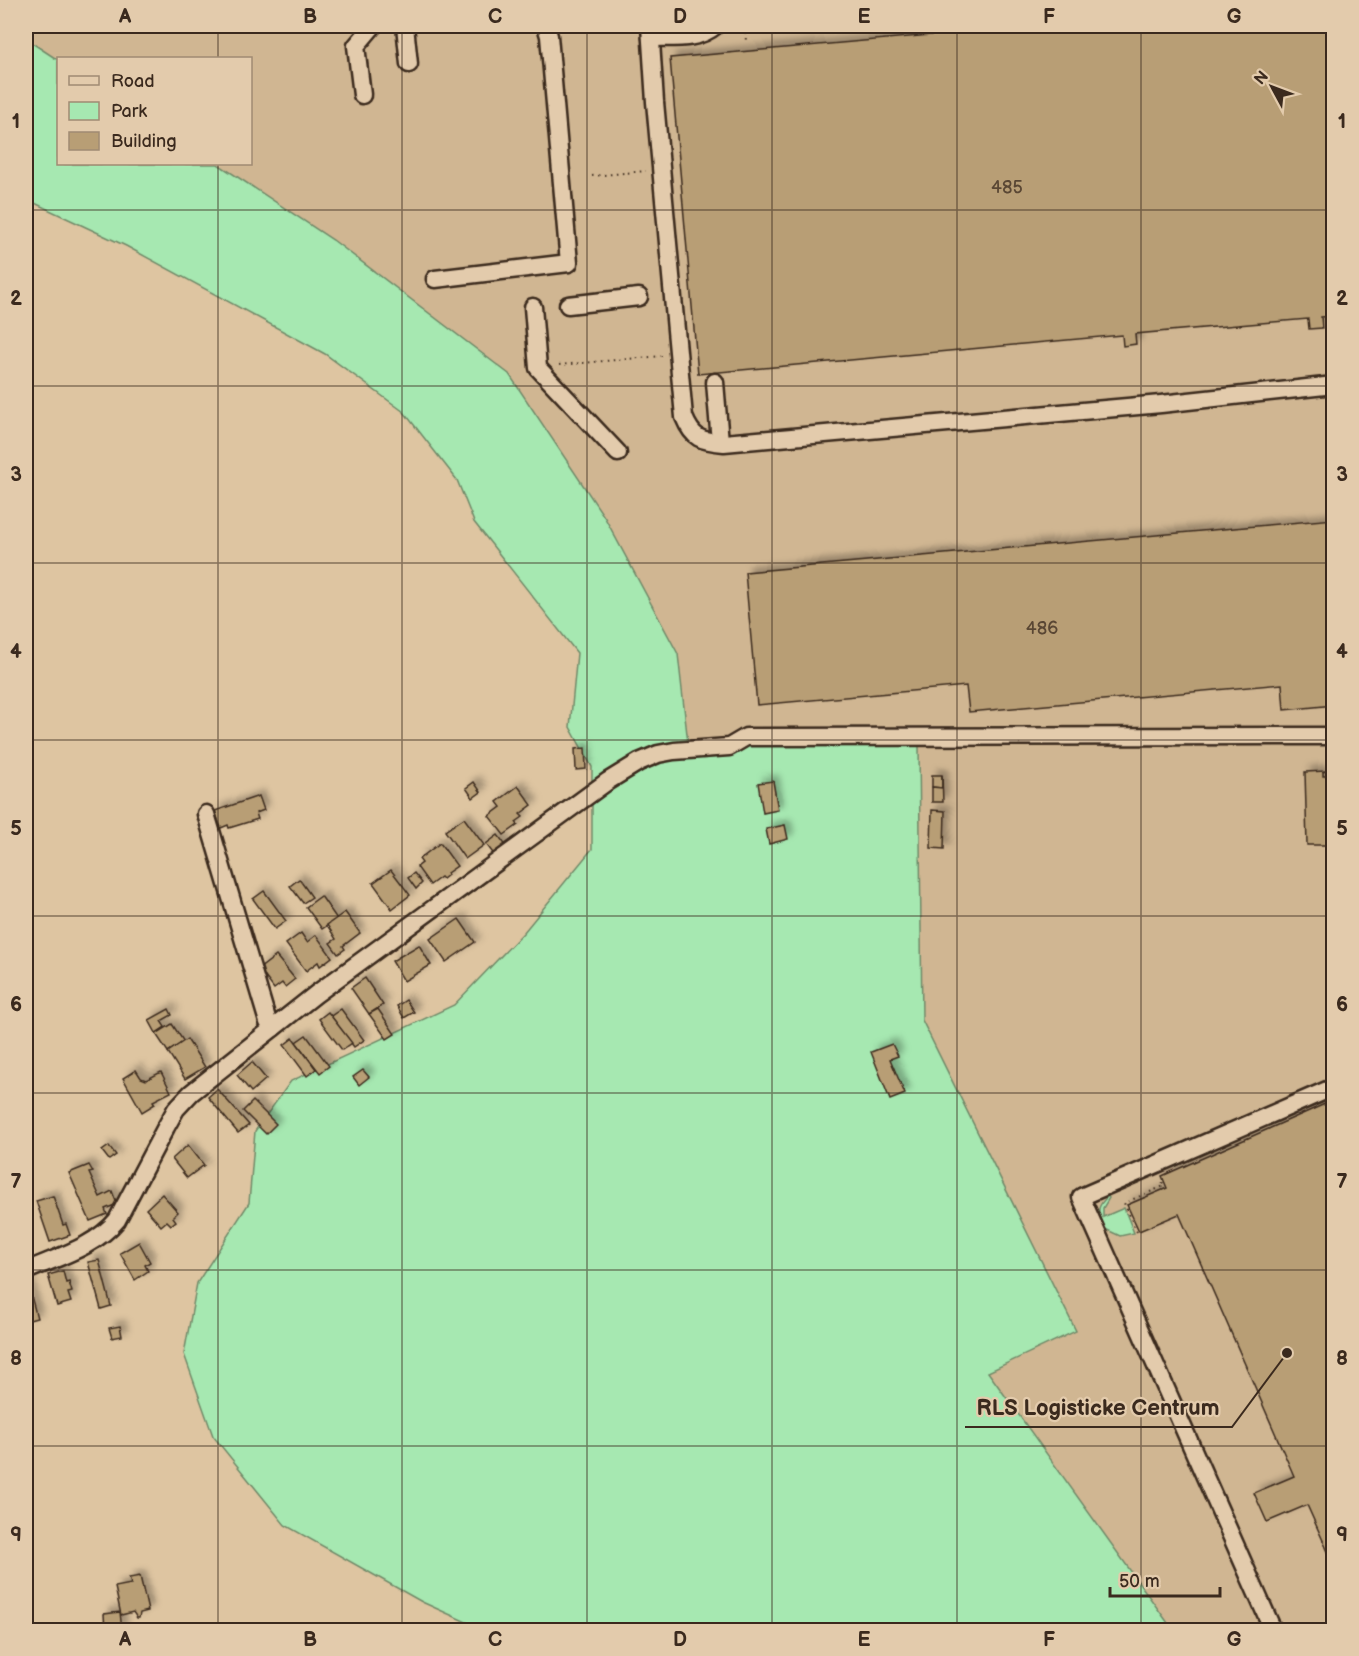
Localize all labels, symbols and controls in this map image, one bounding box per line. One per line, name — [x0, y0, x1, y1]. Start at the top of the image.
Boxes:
text: A — [118, 5, 132, 29]
text: B — [303, 5, 317, 29]
text: C — [488, 5, 502, 29]
text: D — [673, 5, 687, 29]
text: E — [858, 5, 871, 29]
text: F — [1043, 5, 1055, 29]
text: G — [1227, 5, 1242, 29]
legend — [57, 57, 252, 165]
north arrow — [1242, 57, 1302, 117]
text: N — [1251, 67, 1273, 89]
text: Road — [111, 71, 155, 92]
text: Park — [111, 101, 147, 122]
text: 1 — [12, 110, 20, 134]
text: 1 — [1338, 110, 1346, 134]
text: Building — [111, 131, 177, 152]
house number: 485 — [991, 177, 1023, 198]
text: 2 — [10, 287, 22, 311]
text: 2 — [1336, 287, 1348, 311]
text: 3 — [10, 463, 22, 487]
text: 3 — [1336, 463, 1348, 487]
house number: 486 — [1026, 618, 1058, 639]
text: 4 — [10, 640, 22, 664]
text: 4 — [1336, 640, 1348, 664]
text: 5 — [10, 817, 22, 841]
text: 5 — [1336, 817, 1348, 841]
text: 6 — [10, 993, 22, 1017]
text: 6 — [1336, 993, 1348, 1017]
text: 7 — [10, 1170, 22, 1194]
text: 7 — [1336, 1170, 1348, 1194]
text: 8 — [10, 1347, 22, 1371]
text: 8 — [1336, 1347, 1348, 1371]
callout: RLS Logisticke Centrum — [965, 1387, 1232, 1427]
text: RLS Logisticke Centrum — [977, 1395, 1219, 1422]
text: 9 — [10, 1523, 22, 1547]
text: 9 — [1336, 1523, 1348, 1547]
scale bar — [1110, 1560, 1220, 1598]
text: 50 m — [1119, 1571, 1160, 1592]
text: A — [118, 1628, 132, 1652]
text: B — [303, 1628, 317, 1652]
text: C — [488, 1628, 502, 1652]
text: D — [673, 1628, 687, 1652]
text: E — [858, 1628, 871, 1652]
text: F — [1043, 1628, 1055, 1652]
text: G — [1227, 1628, 1242, 1652]

